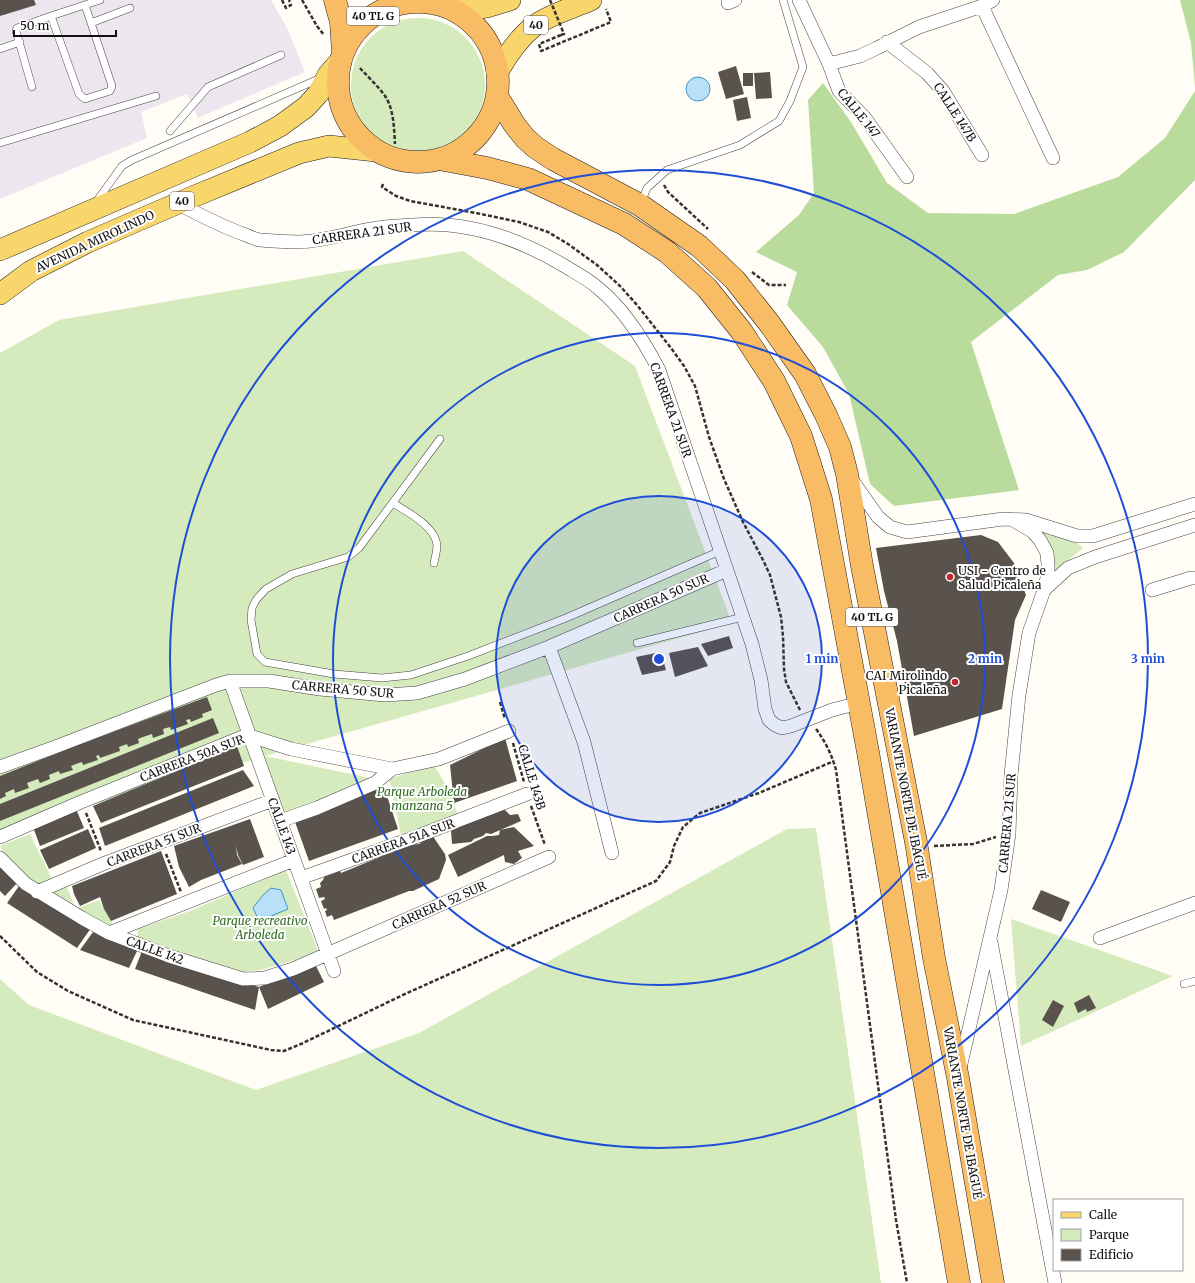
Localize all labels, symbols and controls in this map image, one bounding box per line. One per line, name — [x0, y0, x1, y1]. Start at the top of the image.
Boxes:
road number: 40 TL G — [347, 7, 399, 25]
scale bar — [14, 12, 116, 38]
road number: 40 — [524, 16, 548, 34]
text: 50 m — [20, 18, 49, 33]
street label: CALLE 147B — [930, 80, 980, 144]
street label: CALLE 147 — [835, 85, 884, 141]
road number: 40 — [170, 192, 194, 210]
street label: AVENIDA MIROLINDO — [32, 207, 157, 276]
street label: CARRERA 21 SUR — [311, 219, 413, 247]
street label: CARRERA 21 SUR — [647, 360, 695, 460]
place label: USI - Centro de Salud Picaleña — [958, 563, 1046, 592]
street label: CARRERA 50 SUR — [611, 570, 711, 626]
marker: USI - Centro de Salud Picaleña — [945, 572, 955, 582]
road number: 40 TL G — [846, 608, 898, 626]
text: 1 min — [806, 651, 838, 666]
text: 2 min — [968, 651, 1002, 666]
text: 3 min — [1131, 651, 1165, 666]
centre of rings — [652, 652, 666, 666]
place label: CAI Mirolindo Picaleña — [866, 668, 948, 697]
street label: CARRERA 50 SUR — [291, 677, 395, 701]
marker: CAI Mirolindo Picaleña — [950, 677, 960, 687]
street label: VARIANTE NORTE DE IBAGUÉ — [882, 706, 930, 882]
street label: CARRERA 50A SUR — [138, 731, 247, 785]
street label: CALLE 143B — [515, 743, 549, 811]
street label: CARRERA 21 SUR — [995, 772, 1019, 873]
park label: Parque Arboleda manzana 5 — [377, 784, 467, 813]
street label: CALLE 143 — [265, 796, 299, 857]
street label: CARRERA 51A SUR — [350, 815, 457, 867]
street label: CARRERA 51 SUR — [105, 820, 204, 870]
street label: CARRERA 52 SUR — [390, 877, 489, 932]
park label: Parque recreativo Arboleda — [213, 913, 308, 942]
street label: CALLE 142 — [124, 933, 186, 967]
street label: VARIANTE NORTE DE IBAGUÉ — [940, 1025, 986, 1201]
legend — [1053, 1199, 1183, 1271]
text: Calle — [1089, 1207, 1117, 1222]
text: Parque — [1089, 1227, 1129, 1242]
text: Edificio — [1089, 1247, 1133, 1262]

